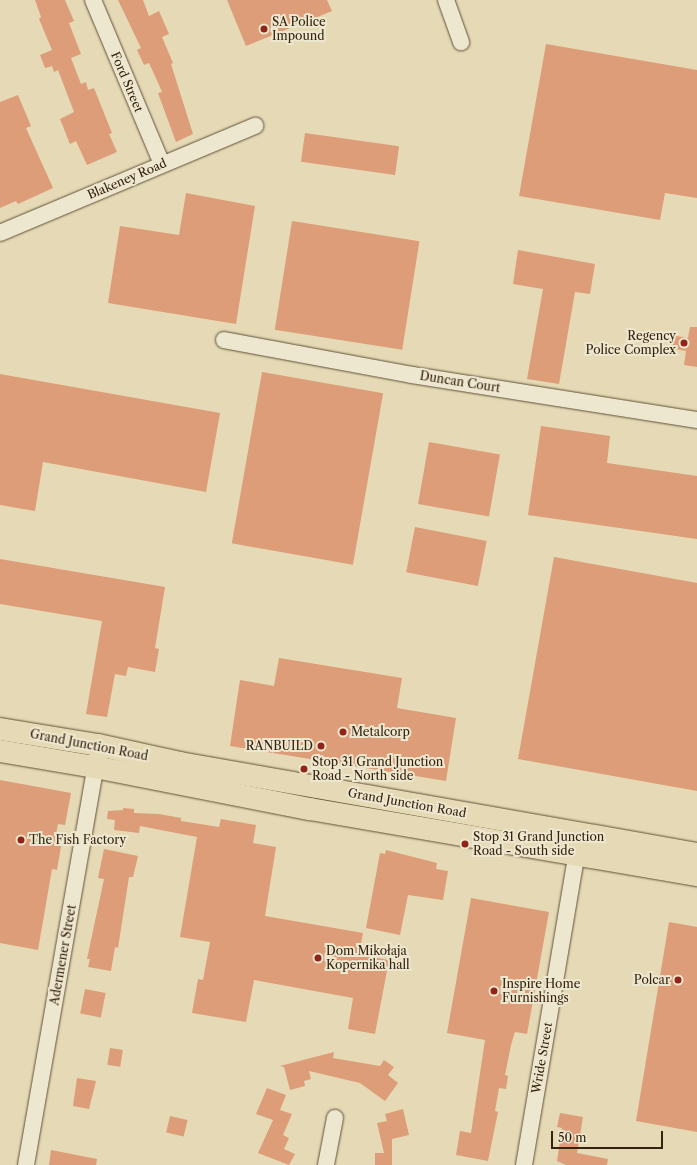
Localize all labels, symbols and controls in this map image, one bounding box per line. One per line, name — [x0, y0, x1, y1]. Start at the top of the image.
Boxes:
place label: SA Police Impound — [272, 15, 326, 43]
marker: SA Police Impound — [259, 24, 269, 34]
street label: Ford Street — [108, 50, 146, 114]
street label: Blakeney Road — [85, 156, 169, 202]
place label: Regency Police Complex — [586, 329, 676, 357]
marker: Regency Police Complex — [679, 338, 689, 348]
street label: Duncan Court — [419, 369, 501, 395]
place label: Metalcorp — [351, 725, 410, 739]
street label: Grand Junction Road — [29, 726, 149, 764]
marker: Metalcorp — [338, 727, 348, 737]
place label: RANBUILD — [246, 739, 313, 753]
marker: RANBUILD — [316, 741, 326, 751]
place label: Stop 31 Grand Junction Road - North side — [312, 755, 443, 783]
marker: Stop 31 Grand Junction Road - North side — [299, 764, 309, 774]
street label: Grand Junction Road — [347, 785, 467, 821]
place label: Stop 31 Grand Junction Road - South side — [473, 830, 604, 858]
place label: The Fish Factory — [29, 833, 126, 847]
marker: The Fish Factory — [16, 835, 26, 845]
marker: Stop 31 Grand Junction Road - South side — [460, 839, 470, 849]
street label: Adermener Street — [47, 903, 79, 1007]
place label: Dom Mikołaja Kopernika hall — [326, 944, 410, 972]
marker: Dom Mikołaja Kopernika hall — [313, 953, 323, 963]
place label: Polcar — [634, 973, 670, 987]
marker: Polcar — [673, 975, 683, 985]
place label: Inspire Home Furnishings — [502, 977, 580, 1005]
marker: Inspire Home Furnishings — [489, 986, 499, 996]
street label: Wride Street — [529, 1021, 555, 1095]
scale bar — [553, 1123, 665, 1149]
text: 50 m — [558, 1130, 587, 1145]

